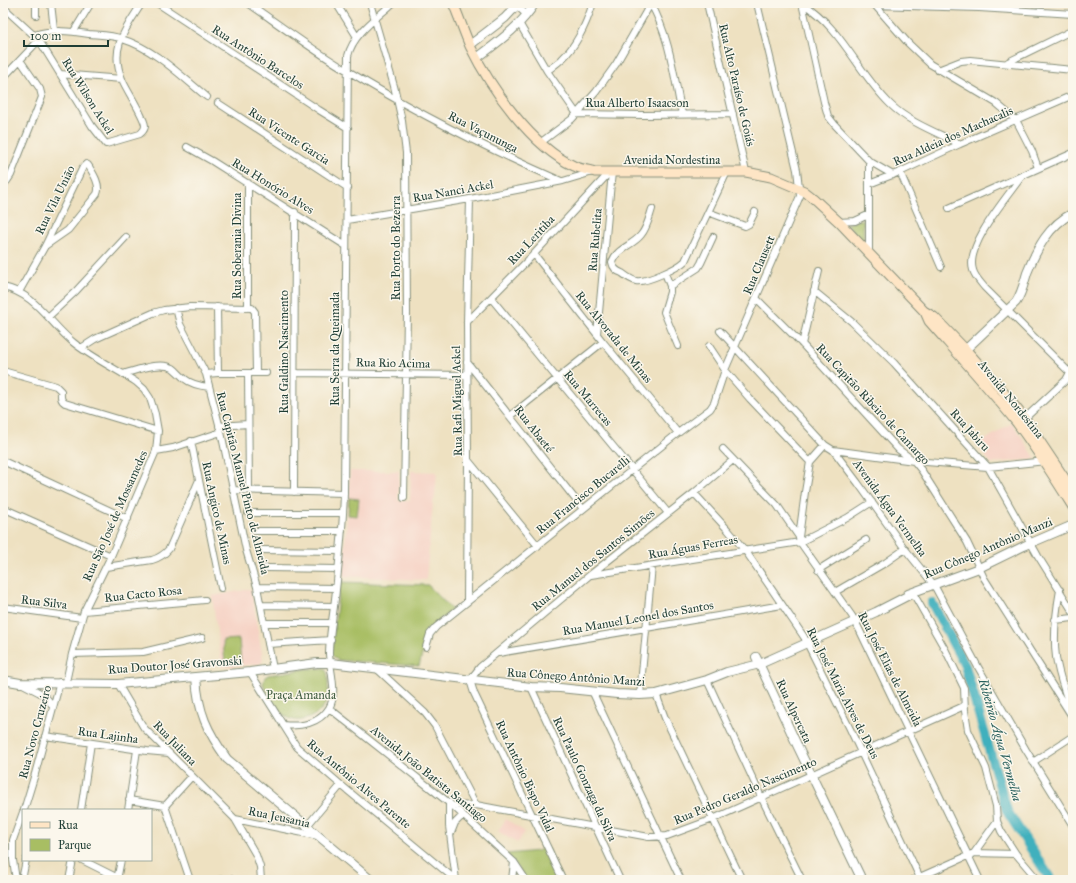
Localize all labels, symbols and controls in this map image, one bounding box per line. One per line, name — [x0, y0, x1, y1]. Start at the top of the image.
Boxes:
scale bar — [24, 22, 108, 48]
street label: Rua Antônio Barcelos — [209, 22, 307, 92]
street label: Rua Alto Paraíso de Goiás — [716, 22, 758, 148]
text: 100 m — [30, 29, 61, 43]
street label: Rua Wilson Ackel — [59, 56, 117, 137]
street label: Rua Alberto Isaacson — [585, 96, 689, 110]
street label: Rua Aldeia dos Machacalis — [891, 103, 1015, 169]
street label: Rua Vicente Garcia — [246, 105, 333, 168]
street label: Rua Vaçununga — [445, 108, 521, 157]
street label: Avenida Nordestina — [623, 153, 721, 167]
street label: Rua Honório Alves — [229, 155, 317, 217]
street label: Rua Vila União — [32, 163, 78, 237]
street label: Rua Nanci Ackel — [412, 177, 495, 205]
street label: Rua Soberania Divina — [230, 192, 244, 299]
street label: Rua Porto do Bezerra — [389, 195, 403, 300]
street label: Rua Rubelita — [585, 207, 605, 272]
street label: Rua Leritiba — [505, 212, 558, 268]
street label: Rua Clausett — [740, 233, 778, 297]
street label: Rua Alvorada de Minas — [573, 288, 655, 386]
street label: Rua Galdino Nascimento — [277, 290, 291, 414]
street label: Rua Serra da Queimada — [328, 291, 342, 406]
street label: Rua Capitão Ribeiro de Camargo — [813, 341, 933, 468]
street label: Rua Rafi Miguel Ackel — [449, 345, 466, 457]
street label: Rua Rio Acima — [356, 355, 431, 371]
street label: Avenida Nordestina — [975, 356, 1047, 442]
street label: Rua Marrecas — [561, 367, 615, 429]
street label: Rua Capitão Manuel Pinto de Almeida — [213, 390, 273, 577]
street label: Rua Abaeté — [511, 403, 557, 455]
street label: Rua Jabiru — [947, 406, 993, 455]
street label: Rua São José de Mossamedes — [80, 448, 151, 584]
street label: Rua Francisco Bucarelli — [533, 453, 633, 537]
street label: Avenida Água Vermelha — [849, 455, 931, 561]
street label: Rua Angico de Minas — [198, 460, 235, 566]
street label: Rua Manuel dos Santos Simões — [529, 506, 657, 614]
street label: Rua Cônego Antônio Manzi — [921, 514, 1056, 582]
street label: Rua Águas Ferreas — [647, 531, 739, 563]
street label: Rua Cacto Rosa — [104, 583, 183, 605]
street label: Rua Silva — [20, 592, 69, 612]
street label: Rua Manuel Leonel dos Santos — [561, 598, 715, 638]
street label: Rua José Elias de Almeida — [854, 609, 925, 730]
street label: Rua José Maria Alves de Deus — [803, 625, 882, 761]
street label: Rua Doutor José Gravonski — [108, 653, 243, 678]
street label: Rua Cônego Antônio Manzi — [506, 665, 646, 690]
water label: Ribeirão Água Vermelha — [974, 676, 1025, 803]
street label: Rua Alpercata — [773, 677, 815, 746]
street label: Rua Novo Cruzeiro — [16, 684, 54, 780]
park label: Praça Amanda — [266, 688, 337, 702]
street label: Rua Paulo Gonzaga da Silva — [549, 715, 620, 845]
street label: Rua Juliana — [150, 718, 200, 770]
street label: Rua Antônio Bispo Vidal — [493, 718, 557, 835]
street label: Avenida João Batista Santiago — [367, 722, 490, 826]
street label: Rua Lajinha — [77, 724, 140, 746]
street label: Rua Antônio Alves Parente — [304, 736, 414, 832]
street label: Rua Pedro Geraldo Nascimento — [671, 754, 819, 828]
street label: Rua Jeusania — [247, 804, 312, 832]
legend — [22, 809, 152, 861]
text: Rua — [58, 818, 79, 832]
text: Parque — [58, 838, 91, 853]

